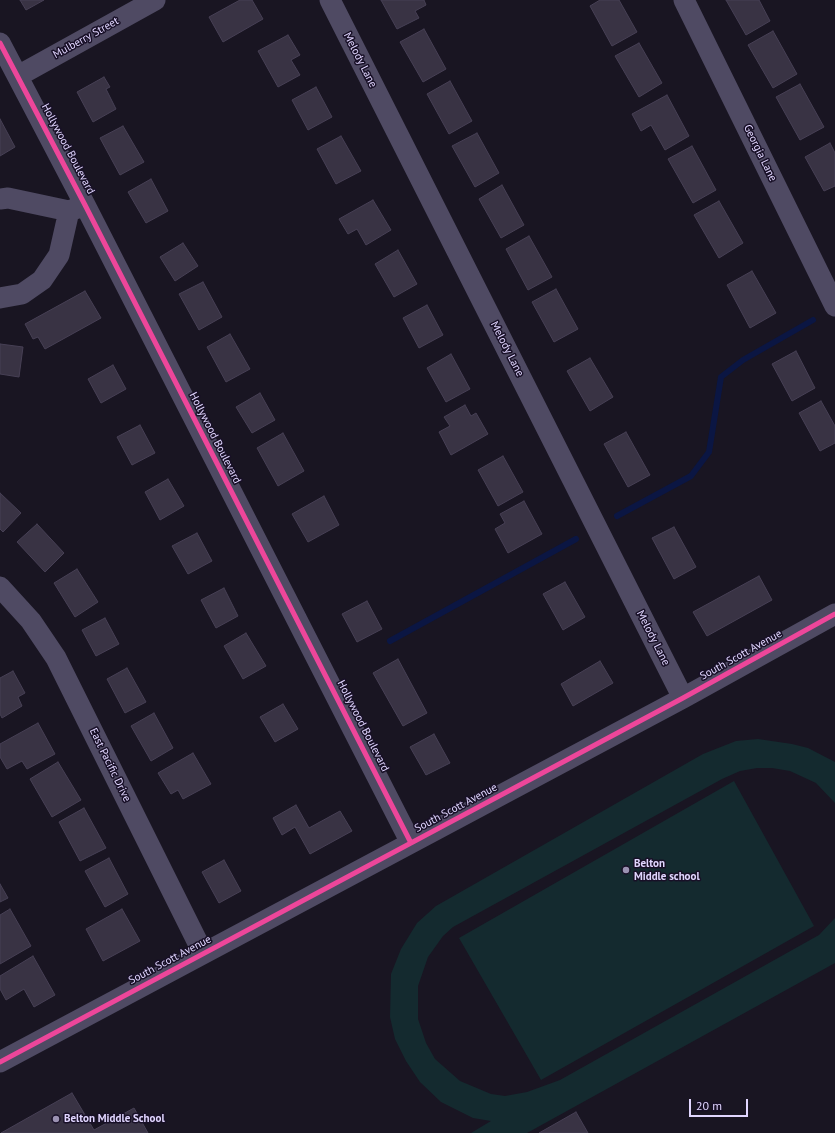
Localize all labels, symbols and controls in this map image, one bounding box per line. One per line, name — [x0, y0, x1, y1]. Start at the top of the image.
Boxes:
street label: Mulberry Street — [51, 15, 121, 61]
street label: Melody Lane — [341, 30, 379, 90]
street label: Hollywood Boulevard — [39, 101, 97, 197]
street label: Georgia Lane — [741, 122, 779, 184]
street label: Melody Lane — [488, 319, 526, 379]
street label: Hollywood Boulevard — [186, 390, 244, 486]
street label: Melody Lane — [634, 608, 672, 668]
street label: South Scott Avenue — [698, 627, 784, 683]
street label: Hollywood Boulevard — [334, 678, 392, 774]
street label: East Pacific Drive — [86, 726, 134, 804]
street label: South Scott Avenue — [412, 781, 500, 835]
place label: Belton Middle school — [634, 857, 700, 883]
marker: Belton Middle school — [621, 865, 631, 875]
street label: South Scott Avenue — [126, 933, 214, 987]
scale bar — [691, 1091, 750, 1117]
text: 20 m — [696, 1098, 722, 1113]
place label: Belton Middle School — [64, 1112, 165, 1126]
marker: Belton Middle School — [51, 1114, 61, 1124]

